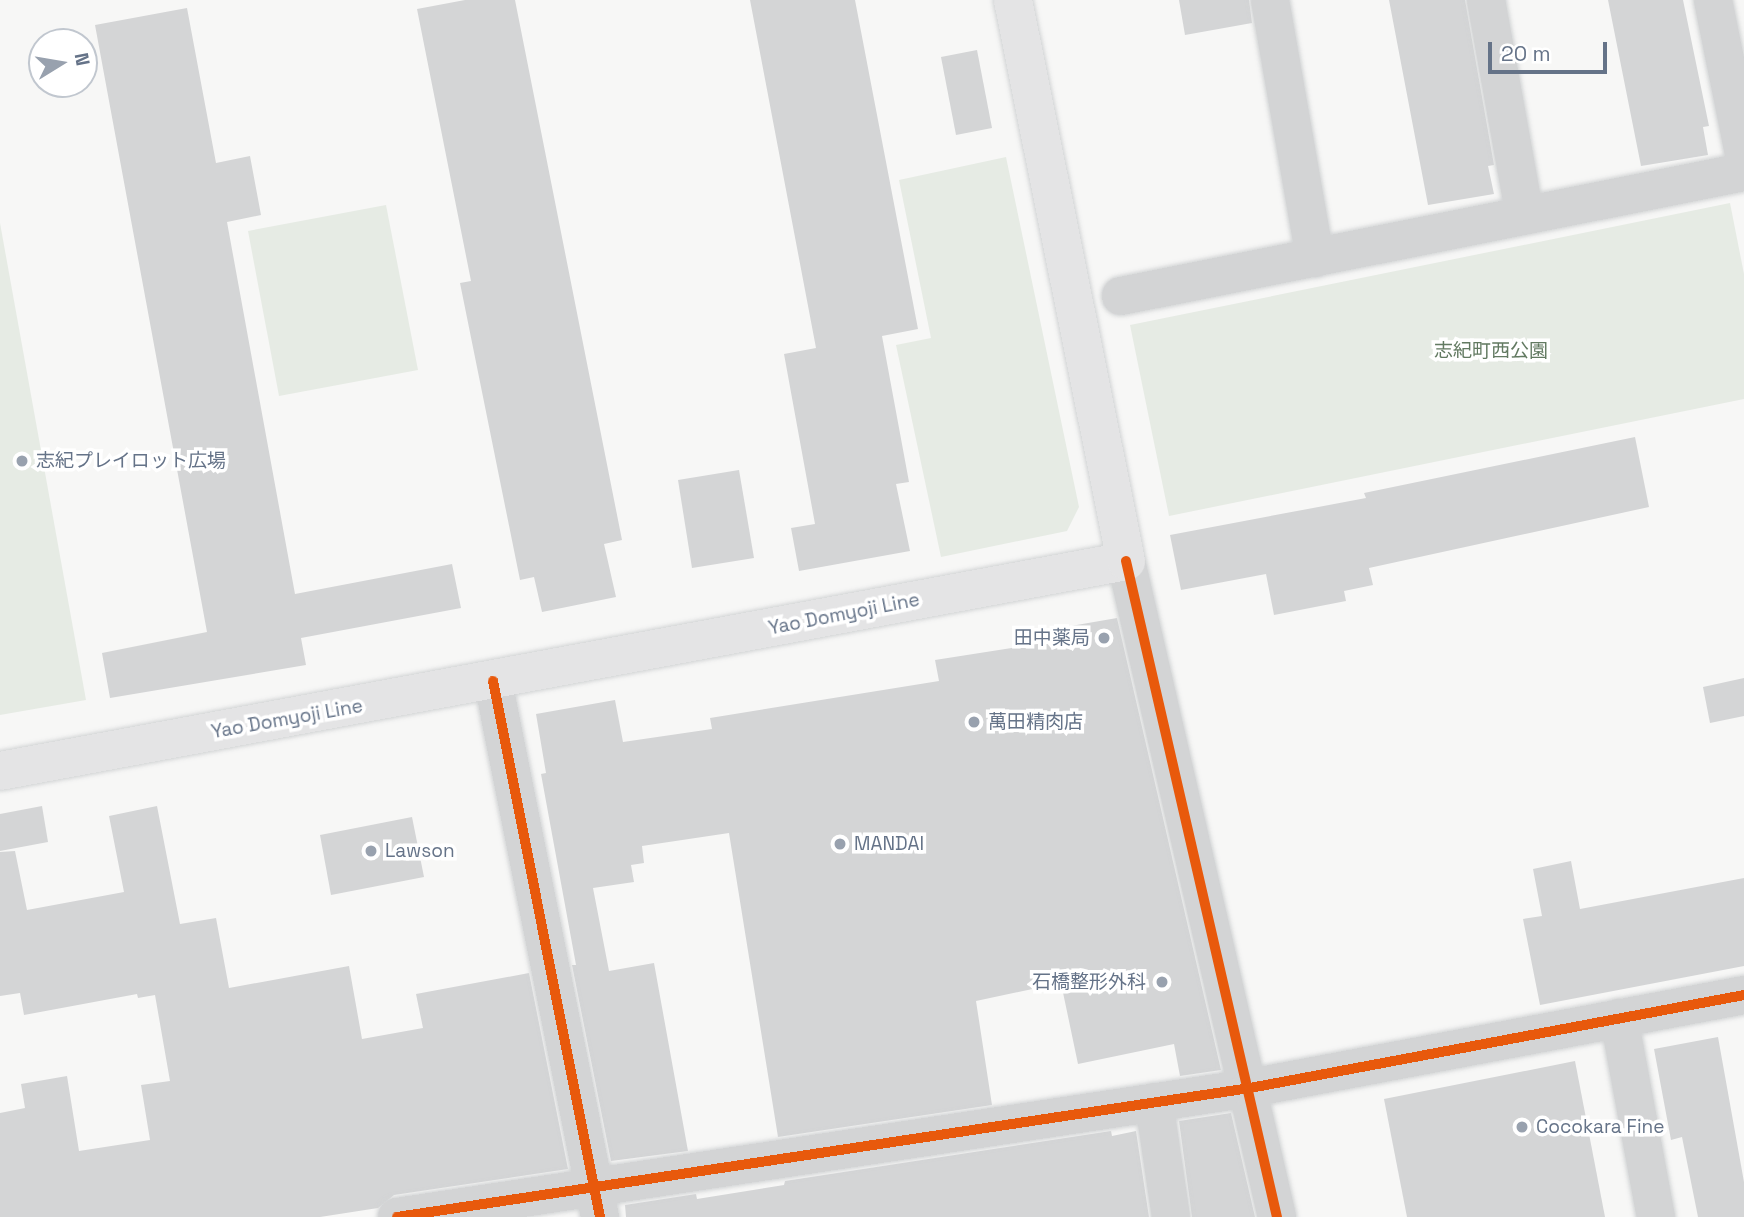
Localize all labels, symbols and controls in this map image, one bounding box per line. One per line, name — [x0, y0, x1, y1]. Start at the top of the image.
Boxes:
north arrow — [28, 28, 98, 98]
scale bar — [1492, 28, 1611, 72]
text: 20 m — [1501, 40, 1551, 67]
text: N — [69, 51, 96, 68]
park label: 志紀町西公園 — [1434, 340, 1548, 362]
place label: 志紀プレイロット広場 — [36, 450, 226, 472]
marker: 志紀プレイロット広場 — [14, 453, 30, 469]
street label: Yao Domyoji Line — [767, 588, 921, 640]
place label: 田中薬局 — [1014, 627, 1090, 649]
marker: 田中薬局 — [1096, 630, 1112, 646]
street label: Yao Domyoji Line — [209, 694, 365, 744]
place label: 萬田精肉店 — [988, 711, 1083, 733]
marker: 萬田精肉店 — [966, 714, 982, 730]
place label: MANDAI — [854, 833, 924, 855]
marker: MANDAI — [832, 836, 848, 852]
place label: Lawson — [385, 840, 455, 862]
marker: Lawson — [363, 843, 379, 859]
place label: 石橋整形外科 — [1032, 971, 1146, 993]
marker: 石橋整形外科 — [1152, 972, 1172, 992]
place label: Cocokara Fine — [1536, 1116, 1664, 1138]
marker: Cocokara Fine — [1514, 1119, 1530, 1135]

